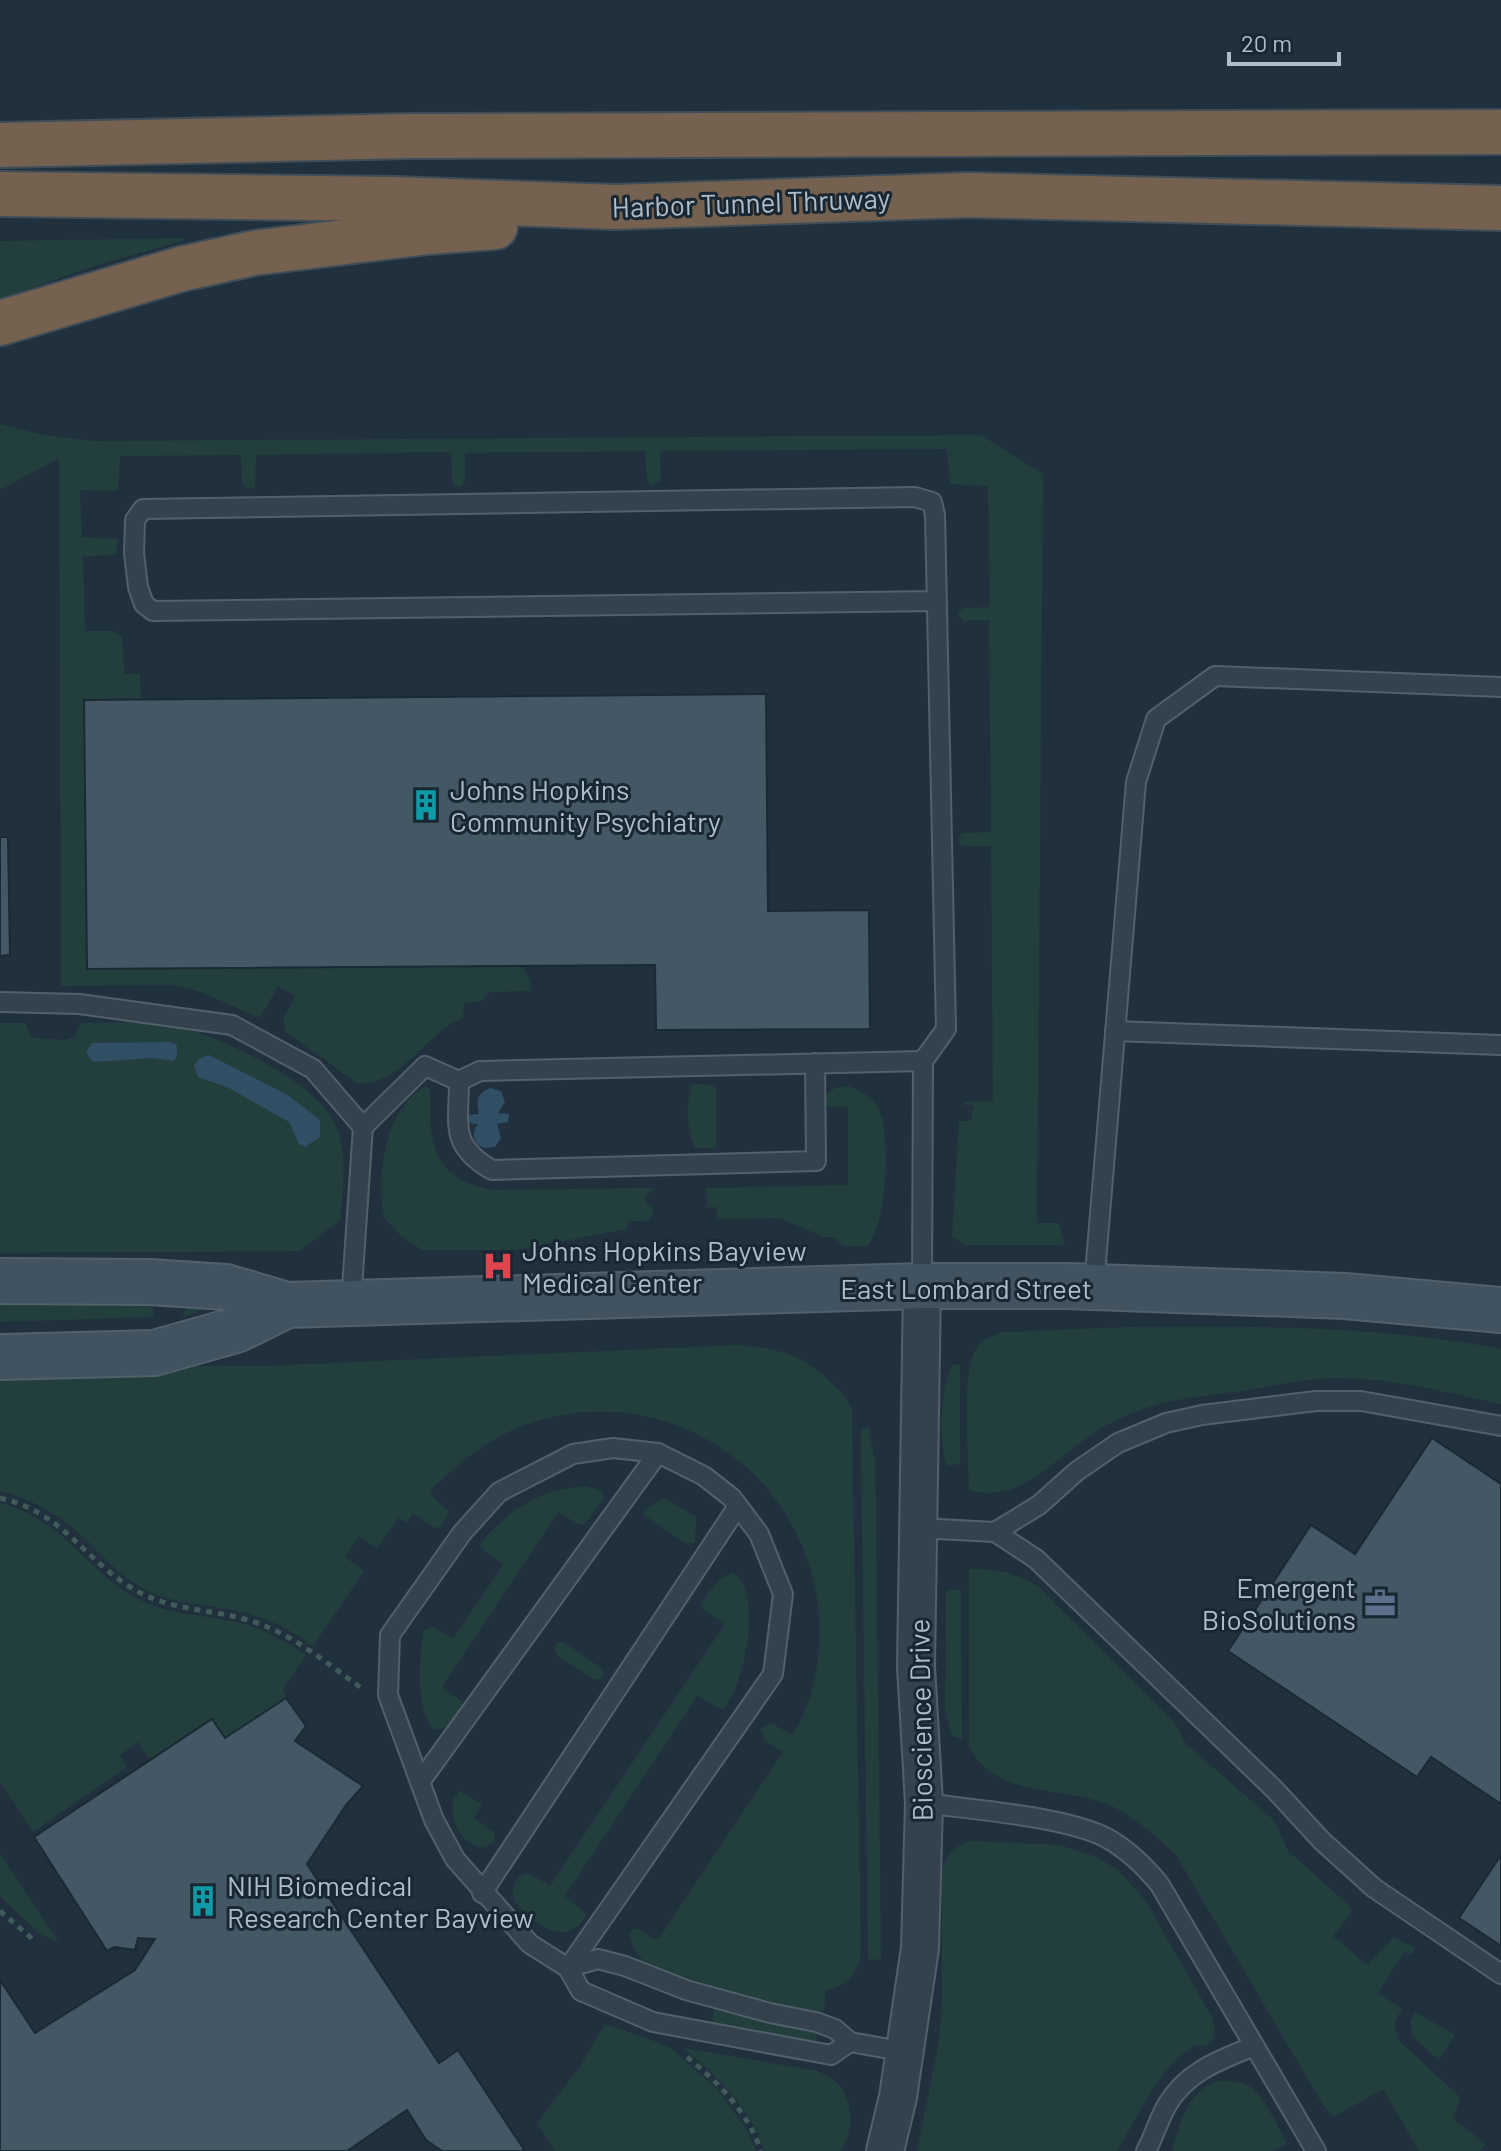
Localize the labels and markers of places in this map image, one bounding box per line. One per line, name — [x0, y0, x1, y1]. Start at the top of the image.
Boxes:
place label: Johns Hopkins Community Psychiatry — [450, 772, 721, 838]
building icon: Johns Hopkins Community Psychiatry — [409, 788, 443, 822]
place label: Johns Hopkins Bayview Medical Center — [522, 1233, 807, 1299]
hospital icon: Johns Hopkins Bayview Medical Center — [481, 1249, 515, 1283]
place label: Emergent BioSolutions — [1202, 1570, 1356, 1636]
office icon: Emergent BioSolutions — [1363, 1586, 1397, 1620]
place label: NIH Biomedical Research Center Bayview — [227, 1868, 534, 1934]
building icon: NIH Biomedical Research Center Bayview — [186, 1884, 220, 1918]

